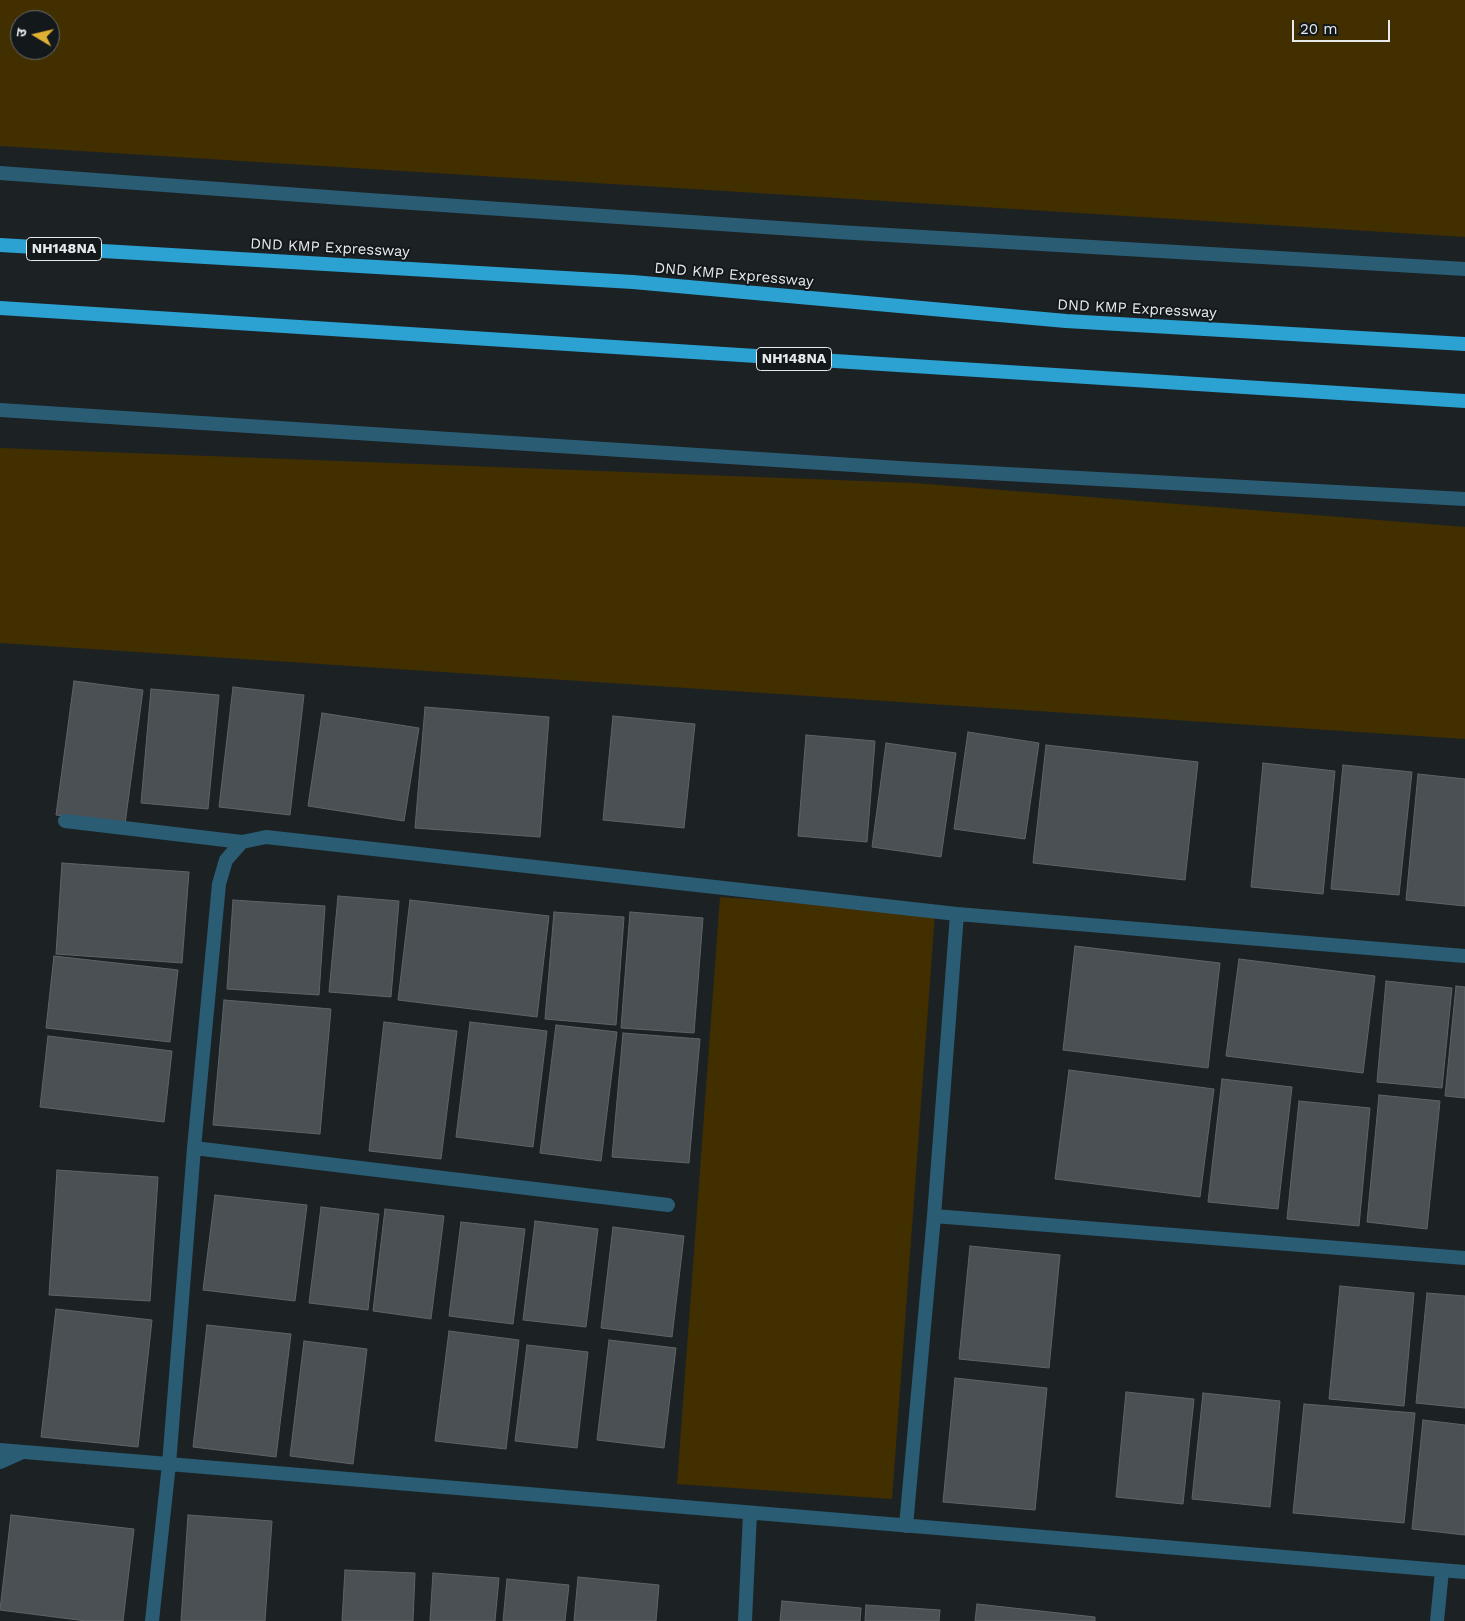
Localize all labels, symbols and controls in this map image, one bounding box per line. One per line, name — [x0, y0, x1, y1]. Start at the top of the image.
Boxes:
north arrow — [10, 10, 60, 60]
scale bar — [1295, 10, 1392, 42]
text: 20 m — [1300, 20, 1338, 38]
text: उ — [13, 28, 30, 38]
street label: DND KMP Expressway — [250, 235, 410, 261]
road number: NH148NA — [27, 238, 102, 260]
street label: DND KMP Expressway — [654, 259, 814, 291]
street label: DND KMP Expressway — [1057, 296, 1217, 322]
road number: NH148NA — [756, 348, 832, 370]

